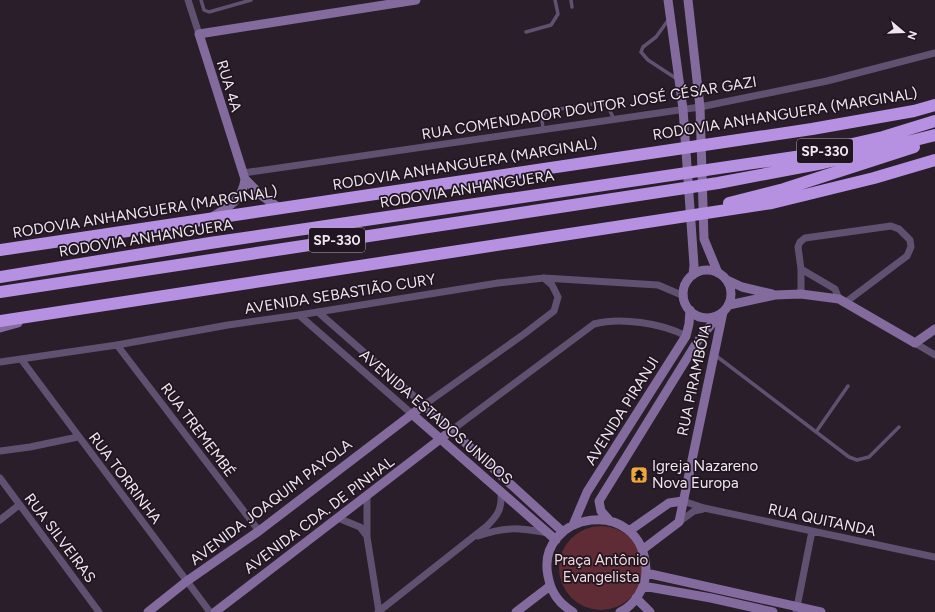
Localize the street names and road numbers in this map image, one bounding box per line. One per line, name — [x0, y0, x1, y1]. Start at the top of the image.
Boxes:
street label: RUA 4A — [213, 58, 245, 114]
street label: RUA COMENDADOR DOUTOR JOSÉ CÉSAR GAZI — [420, 73, 758, 143]
street label: RODOVIA ANHANGUERA (MARGINAL) — [651, 84, 919, 144]
street label: RODOVIA ANHANGUERA (MARGINAL) — [331, 134, 599, 194]
road number: SP-330 — [797, 139, 853, 163]
street label: RODOVIA ANHANGUERA — [378, 166, 556, 212]
street label: RODOVIA ANHANGUERA (MARGINAL) — [11, 182, 279, 242]
street label: RODOVIA ANHANGUERA — [57, 215, 235, 261]
road number: SP-330 — [309, 228, 365, 252]
street label: AVENIDA SEBASTIÃO CURY — [243, 270, 437, 318]
street label: RUA PIRAMBÓIA — [673, 322, 715, 438]
street label: AVENIDA ESTADOS UNIDOS — [356, 346, 516, 488]
street label: AVENIDA PIRANJI — [581, 353, 663, 469]
street label: RUA TREMEMBÉ — [157, 380, 239, 480]
street label: RUA TORRINHA — [85, 429, 165, 527]
street label: AVENIDA JOAQUIM PAYOLA — [186, 435, 356, 569]
street label: AVENIDA CDA. DE PINHAL — [240, 453, 398, 577]
street label: RUA SILVEIRAS — [21, 490, 99, 586]
street label: RUA QUITANDA — [766, 500, 878, 540]

